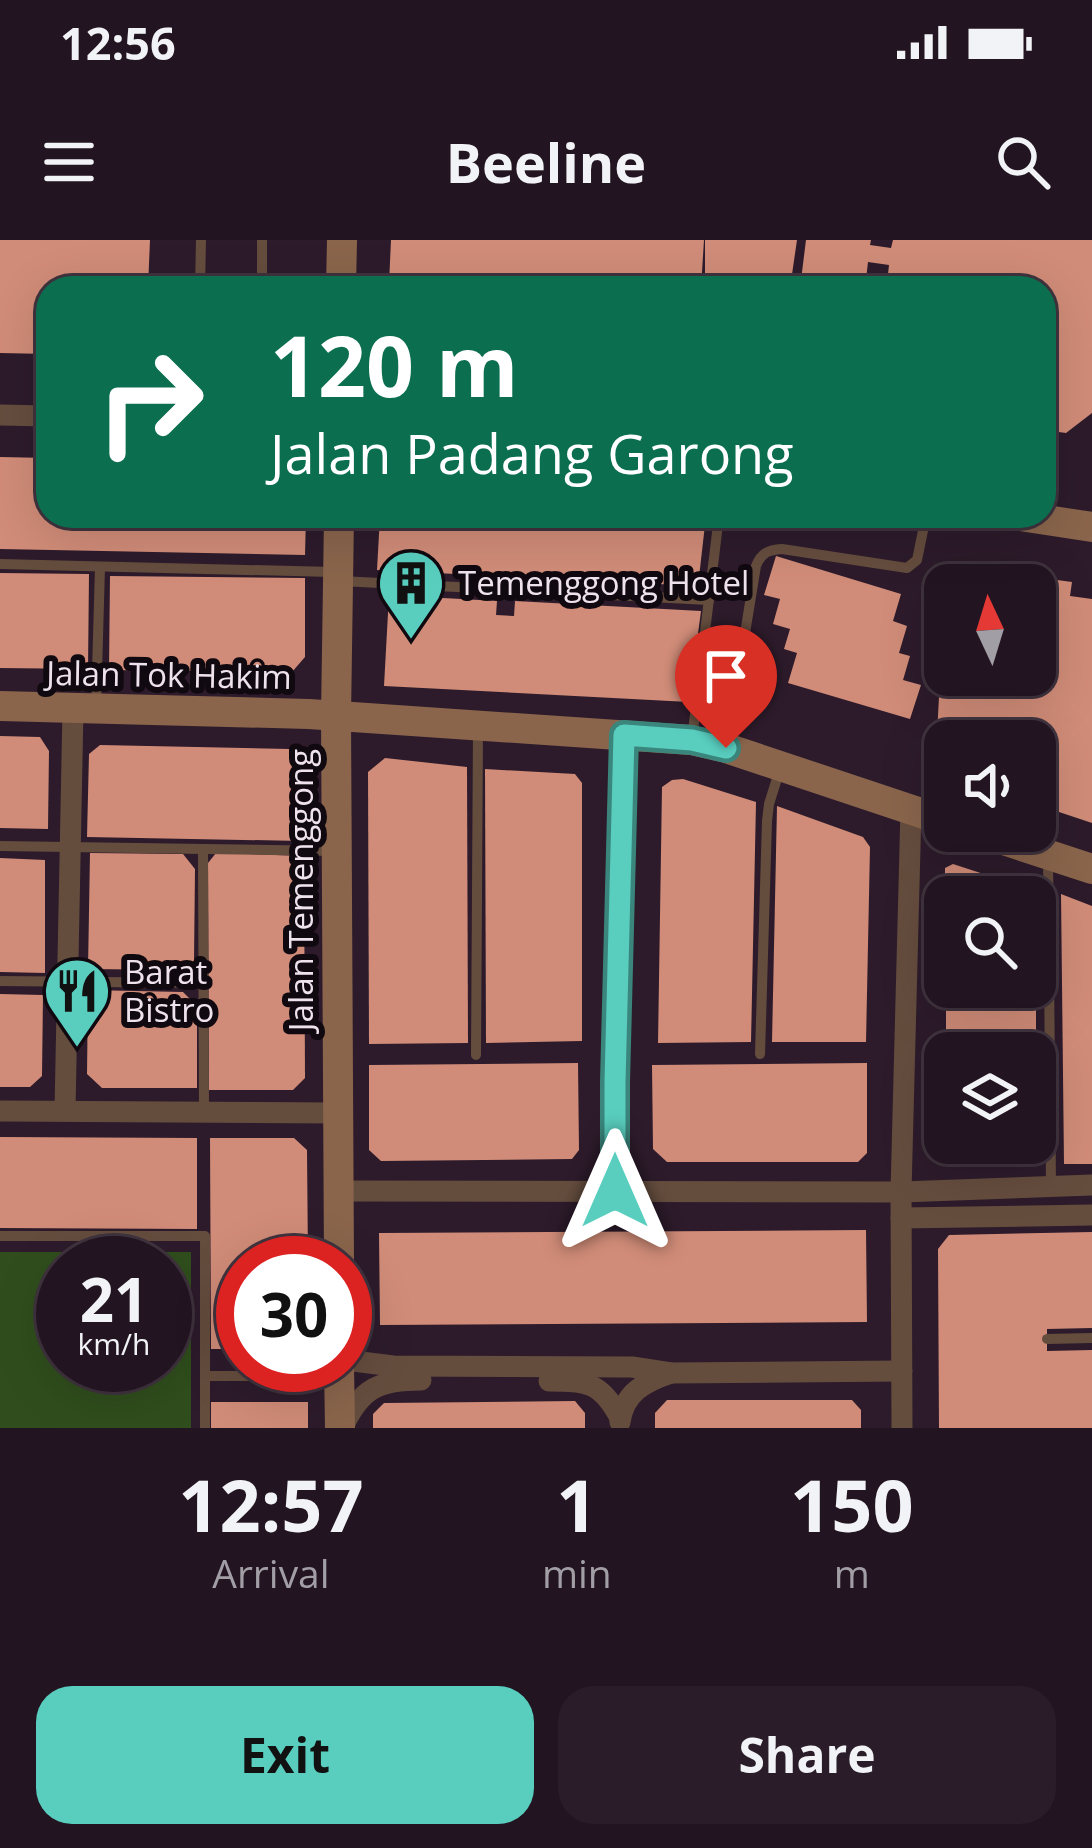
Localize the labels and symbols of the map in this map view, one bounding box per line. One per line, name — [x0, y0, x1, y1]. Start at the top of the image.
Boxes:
building icon: Temenggong Hotel — [376, 548, 446, 642]
place label: Temenggong Hotel — [458, 560, 749, 605]
north arrow — [924, 564, 1056, 696]
pin — [675, 625, 777, 748]
street label: Jalan Tok Hakim — [43, 650, 292, 699]
street label: Jalan Temenggong — [278, 749, 323, 1034]
place label: Barat Bistro — [124, 949, 214, 1032]
restaurant icon: Barat Bistro — [42, 956, 112, 1050]
position arrow — [552, 1128, 678, 1254]
speed limit sign: 30 — [216, 1236, 372, 1392]

